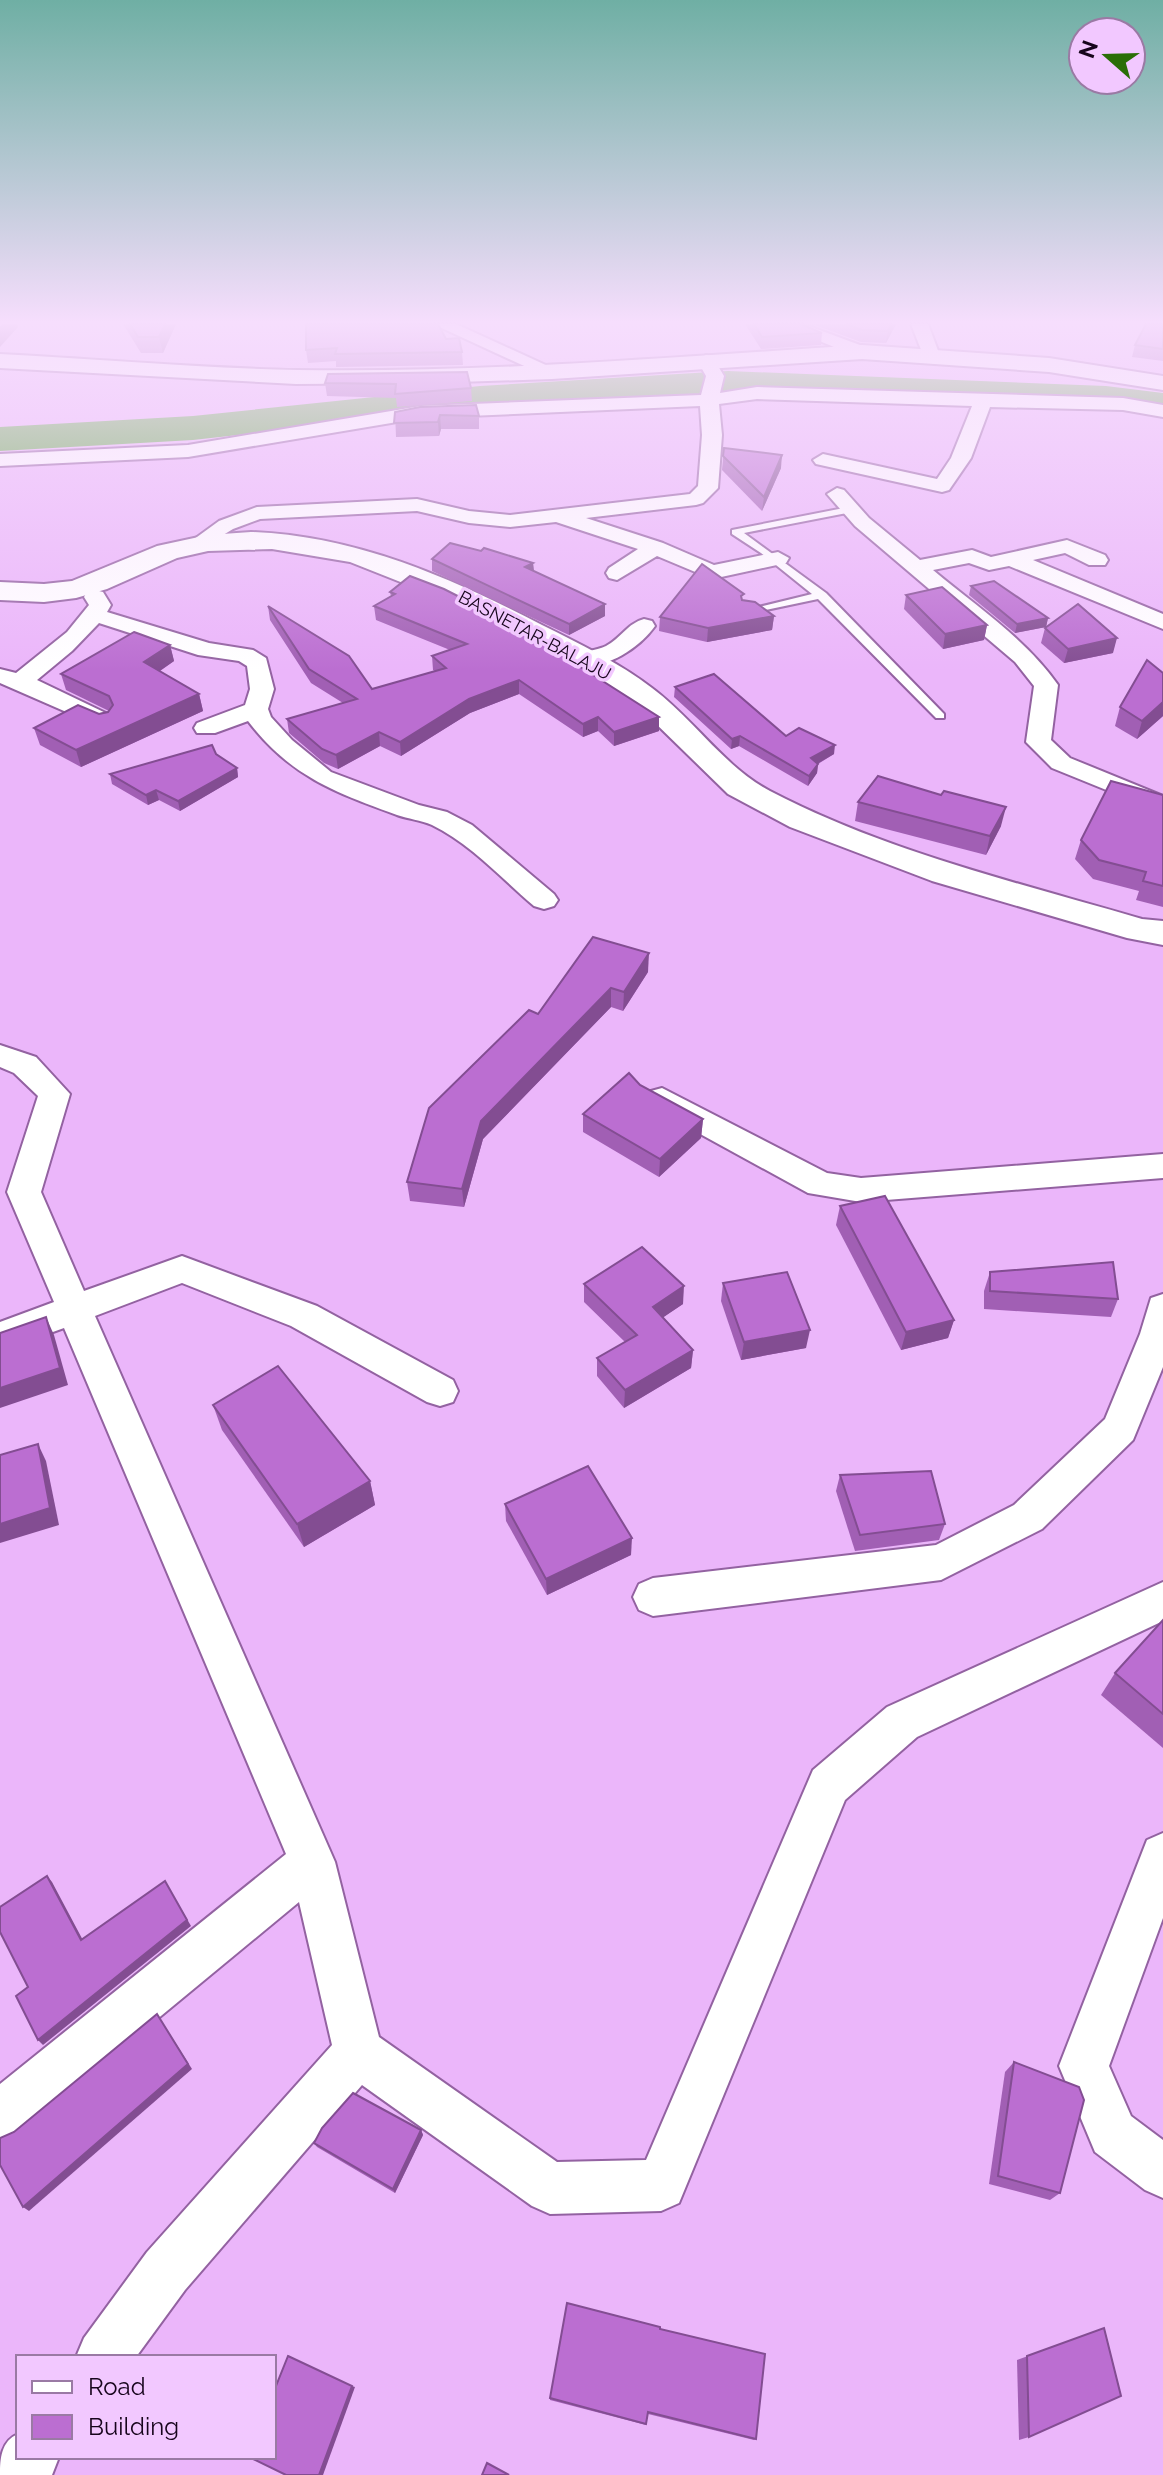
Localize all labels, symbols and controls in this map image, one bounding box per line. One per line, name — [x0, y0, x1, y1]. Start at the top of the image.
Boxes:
north arrow — [1067, 16, 1147, 96]
text: N — [1073, 37, 1103, 61]
street label: BASNETAR-BALAJU — [455, 586, 615, 684]
legend — [16, 2355, 276, 2459]
text: Road — [88, 2372, 146, 2401]
text: Building — [88, 2412, 179, 2441]

